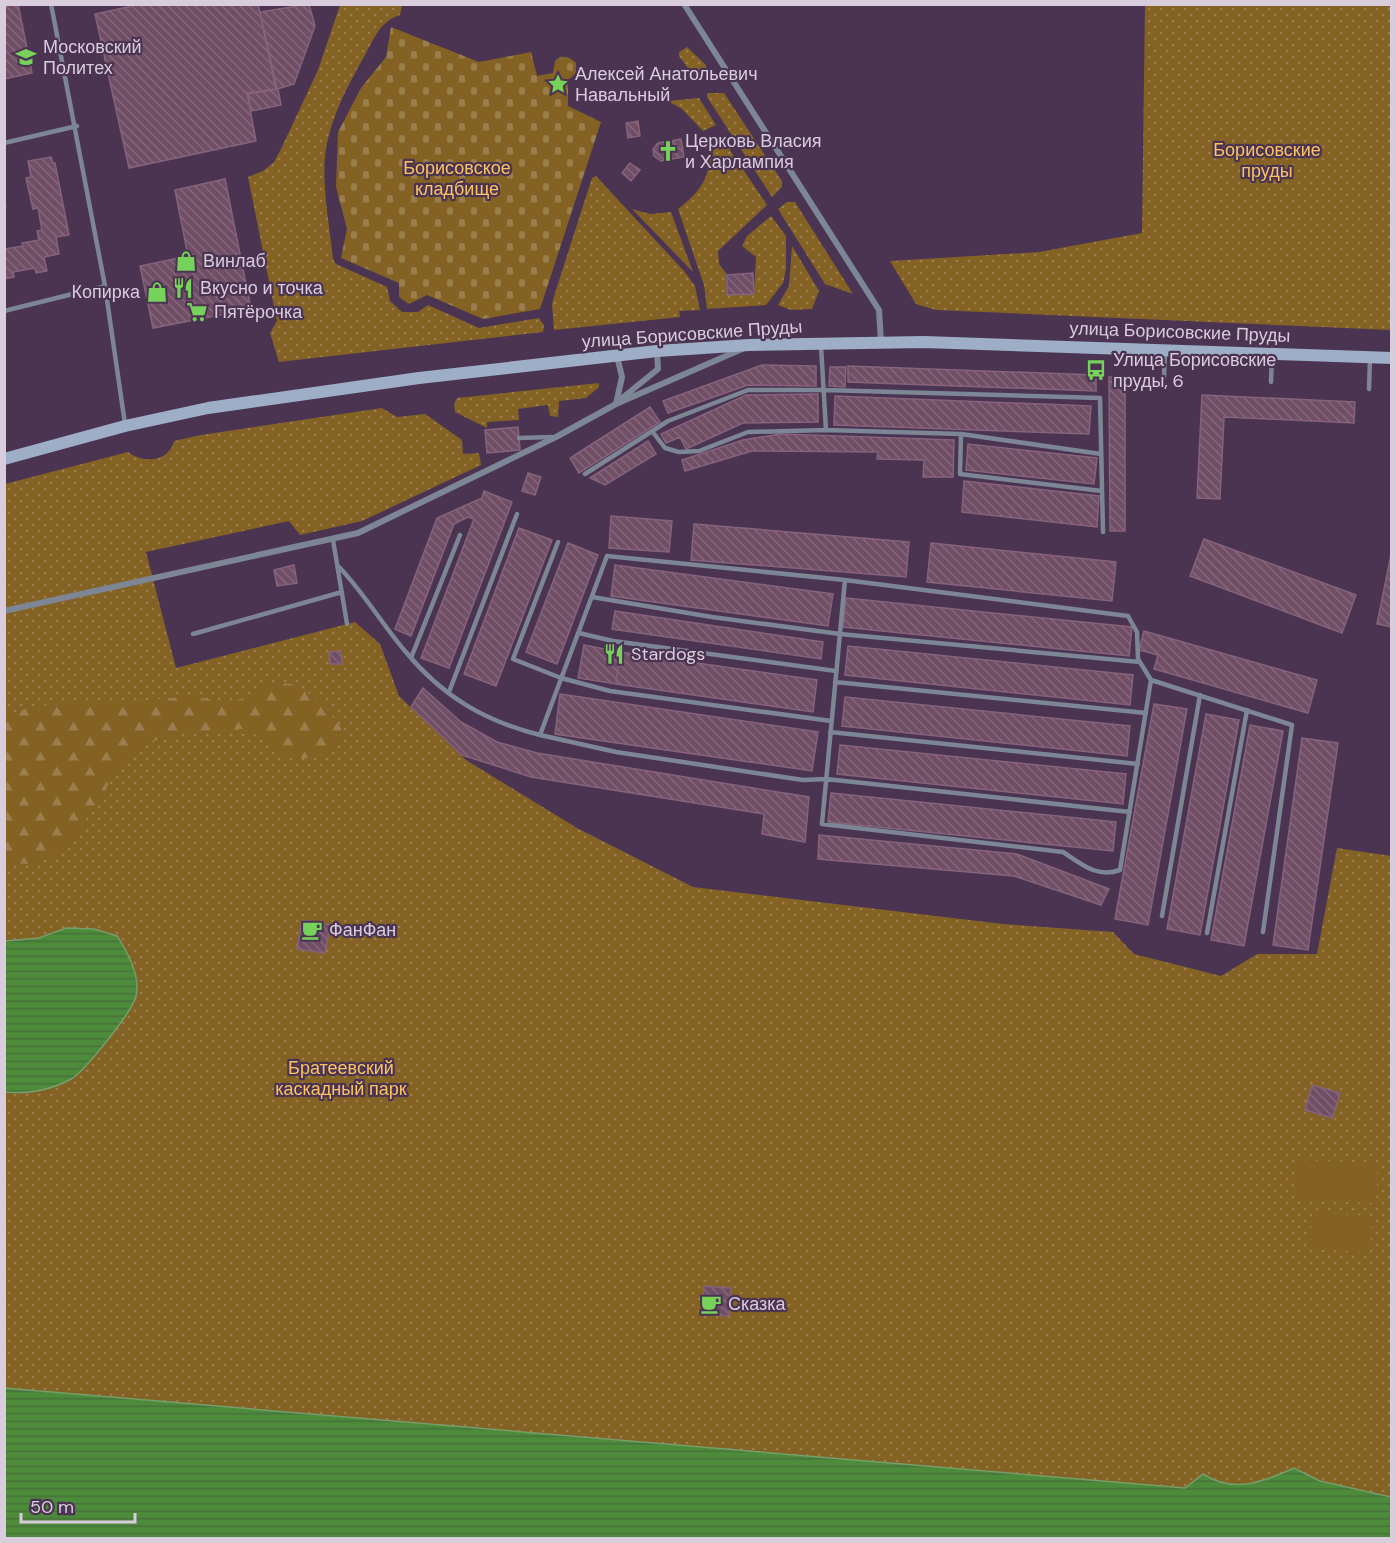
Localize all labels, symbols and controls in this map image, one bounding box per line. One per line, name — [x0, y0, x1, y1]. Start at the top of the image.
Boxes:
place label: Московский Политех — [43, 35, 142, 80]
school or university icon: Московский Политех — [14, 45, 38, 69]
place label: Алексей Анатольевич Навальный — [575, 62, 758, 107]
place icon: Алексей Анатольевич Навальный — [546, 72, 570, 96]
place label: Церковь Власия и Харлампия — [685, 129, 821, 174]
park label: Борисовские пруды — [1213, 138, 1321, 183]
church icon: Церковь Власия и Харлампия — [656, 139, 680, 163]
park label: Борисовское кладбище — [403, 156, 511, 201]
shop icon: Винлаб — [174, 249, 198, 273]
place label: Винлаб — [203, 249, 266, 273]
restaurant icon: Вкусно и точка — [171, 276, 195, 300]
place label: Вкусно и точка — [200, 276, 324, 300]
place label: Копирка — [71, 280, 141, 304]
shop icon: Копирка — [145, 280, 169, 304]
supermarket icon: Пятёрочка — [185, 300, 209, 324]
place label: Пятёрочка — [214, 300, 303, 324]
street label: улица Борисовские Пруды — [581, 314, 803, 354]
street label: улица Борисовские Пруды — [1069, 316, 1291, 348]
place label: Улица Борисовские пруды, 6 — [1113, 348, 1276, 393]
bus stop icon: Улица Борисовские пруды, 6 — [1084, 358, 1108, 382]
restaurant icon: Stardogs — [602, 642, 626, 666]
place label: Stardogs — [631, 642, 705, 666]
cafe icon: ФанФан — [300, 918, 324, 942]
place label: ФанФан — [329, 918, 396, 942]
park label: Братеевский каскадный парк — [275, 1056, 407, 1101]
cafe icon: Сказка — [699, 1292, 723, 1316]
place label: Сказка — [728, 1292, 787, 1316]
scale bar — [21, 1486, 135, 1524]
text: 50 m — [30, 1495, 74, 1519]

